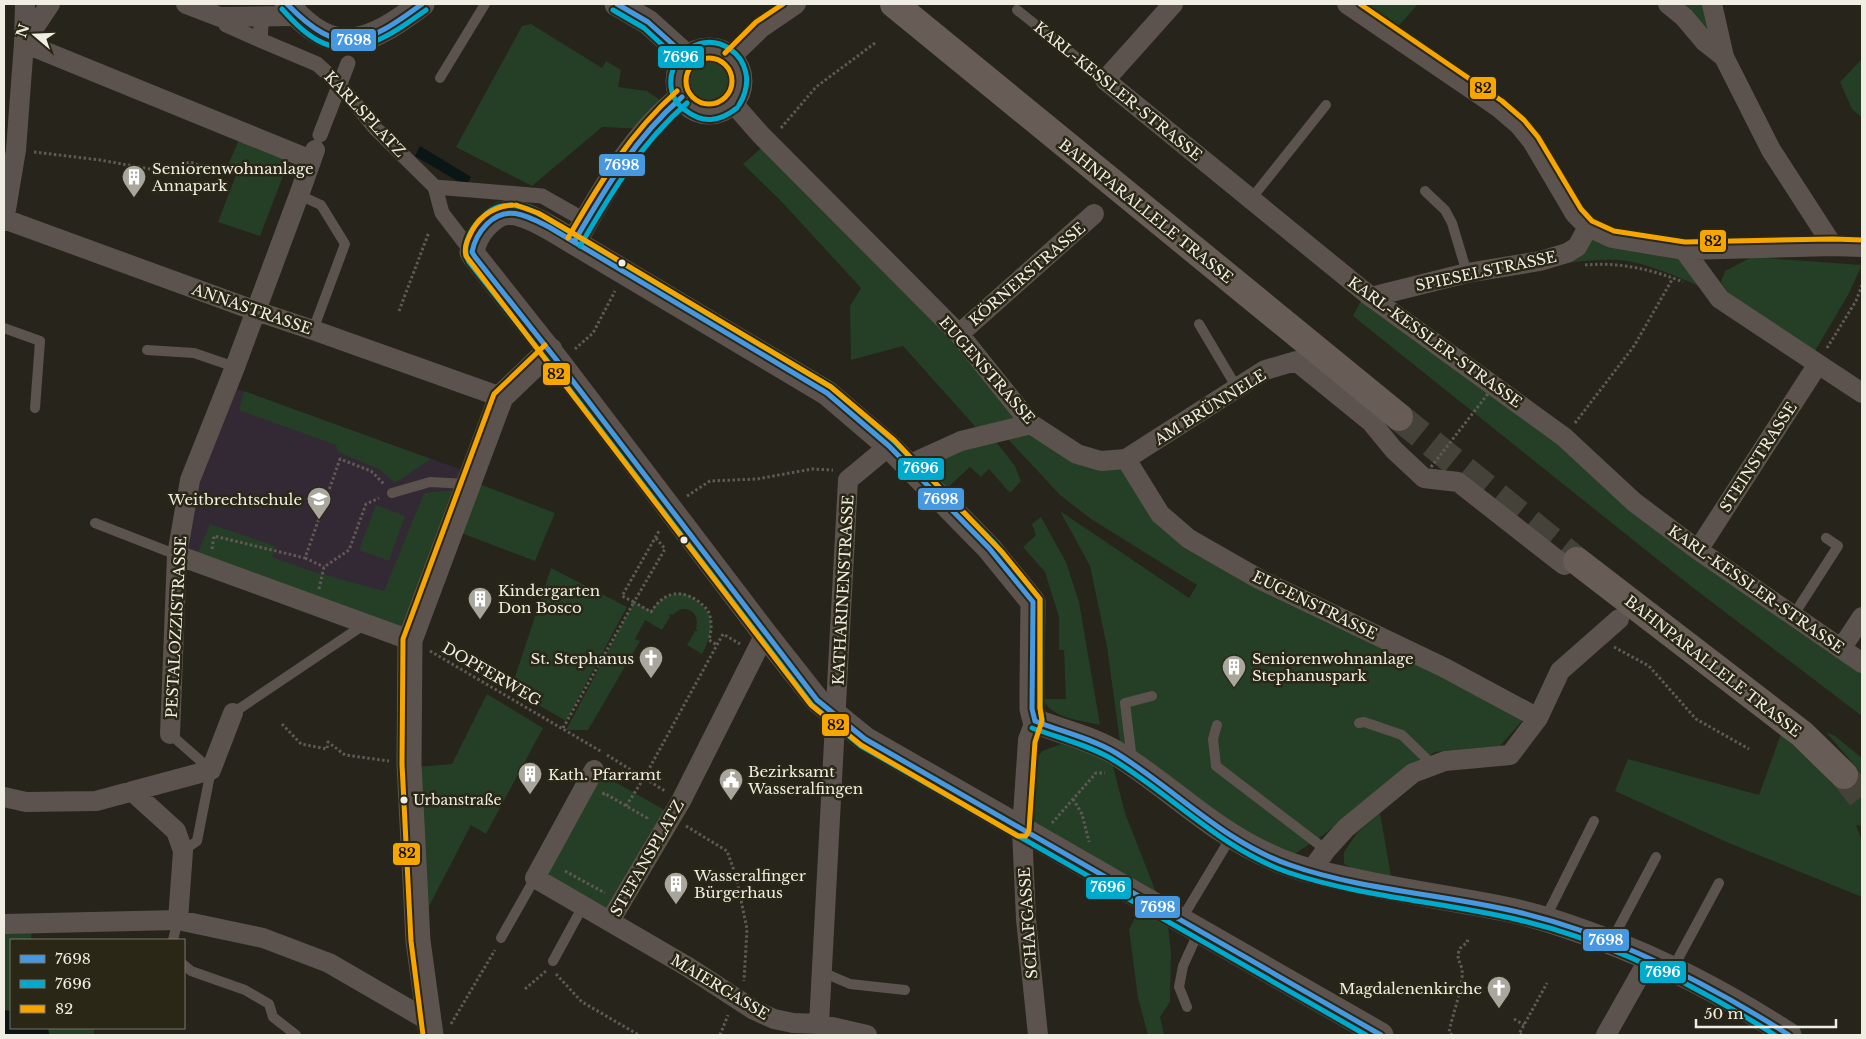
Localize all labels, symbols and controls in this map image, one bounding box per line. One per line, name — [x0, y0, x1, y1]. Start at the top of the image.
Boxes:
north arrow — [10, 10, 60, 60]
street label: KARL-KESSLER-STRASSE — [1030, 17, 1206, 165]
text: N — [12, 22, 33, 40]
line badge: 7698 — [330, 28, 377, 52]
text: 7698 — [337, 31, 372, 49]
line badge: 7696 — [657, 45, 705, 69]
text: 7696 — [663, 48, 699, 66]
street label: KARLSPLATZ — [320, 67, 410, 161]
line badge: 82 — [1469, 76, 1497, 100]
text: 82 — [1474, 79, 1492, 97]
street label: BAHNPARALLELE TRASSE — [1055, 135, 1237, 287]
line badge: 7698 — [598, 153, 646, 177]
text: 7698 — [605, 156, 640, 174]
place label: Seniorenwohnanlage Annapark — [151, 159, 313, 195]
building icon: Seniorenwohnanlage Annapark — [121, 164, 147, 198]
street label: KÖRNERSTRASSE — [965, 218, 1089, 330]
line badge: 82 — [1699, 229, 1727, 253]
text: 82 — [1704, 232, 1722, 250]
street label: SPIESELSTRASSE — [1414, 247, 1558, 295]
unlabelled marker — [617, 258, 627, 268]
street label: KARL-KESSLER-STRASSE — [1344, 272, 1526, 412]
street label: ANNASTRASSE — [189, 279, 314, 338]
street label: EUGENSTRASSE — [935, 312, 1039, 428]
line badge: 82 — [542, 362, 571, 386]
text: 82 — [547, 365, 565, 383]
street label: AM BRÜNNELE — [1150, 365, 1269, 449]
street label: STEINSTRASSE — [1715, 398, 1801, 516]
line badge: 7696 — [897, 457, 945, 481]
text: 7696 — [903, 459, 939, 477]
school or university icon: Weitbrechtschule — [306, 486, 332, 520]
line badge: 7698 — [917, 487, 965, 511]
place label: Weitbrechtschule — [167, 490, 302, 509]
text: 7698 — [924, 490, 959, 508]
street label: KATHARINENSTRASSE — [829, 494, 857, 686]
street label: KARL-KESSLER-STRASSE — [1664, 521, 1848, 657]
street label: PESTALOZZISTRASSE — [162, 535, 190, 719]
unlabelled marker — [679, 535, 689, 545]
street label: EUGENSTRASSE — [1250, 567, 1381, 643]
place label: Kindergarten Don Bosco — [498, 581, 600, 617]
building icon: Kindergarten Don Bosco — [467, 586, 493, 620]
street label: BAHNPARALLELE TRASSE — [1621, 591, 1805, 741]
street label: DOPFERWEG — [439, 638, 545, 710]
church icon: St. Stephanus — [638, 645, 664, 679]
place label: St. Stephanus — [531, 649, 634, 668]
place label: Seniorenwohnanlage Stephanuspark — [1252, 649, 1413, 685]
building icon: Seniorenwohnanlage Stephanuspark — [1221, 654, 1247, 688]
line badge: 82 — [821, 713, 850, 737]
text: 82 — [827, 716, 845, 734]
building icon: Kath. Pfarramt — [517, 761, 543, 795]
place label: Bezirksamt Wasseralfingen — [747, 762, 863, 798]
place label: Kath. Pfarramt — [548, 765, 662, 784]
public building icon: Bezirksamt Wasseralfingen — [718, 767, 744, 801]
place label: Urbanstraße — [413, 791, 502, 809]
marker: Urbanstraße — [399, 795, 409, 805]
street label: STEFANSPLATZ — [606, 796, 688, 920]
line badge: 82 — [392, 842, 421, 866]
text: 82 — [398, 844, 416, 862]
place label: Wasseralfinger Bürgerhaus — [693, 866, 807, 902]
street label: SCHAFGASSE — [1015, 866, 1041, 979]
building icon: Wasseralfinger Bürgerhaus — [663, 871, 689, 905]
line badge: 7696 — [1085, 876, 1132, 900]
text: 7696 — [1090, 878, 1126, 896]
line badge: 7698 — [1134, 895, 1181, 919]
text: 7698 — [1141, 898, 1176, 916]
line badge: 7698 — [1582, 928, 1630, 952]
text: 7698 — [1589, 931, 1624, 949]
legend — [10, 939, 185, 1029]
text: 7698 — [55, 949, 91, 968]
street label: MAIERGASSE — [667, 950, 773, 1024]
line badge: 7696 — [1639, 960, 1687, 984]
text: 7696 — [1645, 963, 1681, 981]
text: 7696 — [55, 974, 91, 993]
church icon: Magdalenenkirche — [1486, 975, 1512, 1009]
place label: Magdalenenkirche — [1339, 979, 1482, 998]
scale bar — [1696, 996, 1836, 1028]
text: 82 — [55, 999, 73, 1018]
text: 50 m — [1704, 1004, 1744, 1023]

